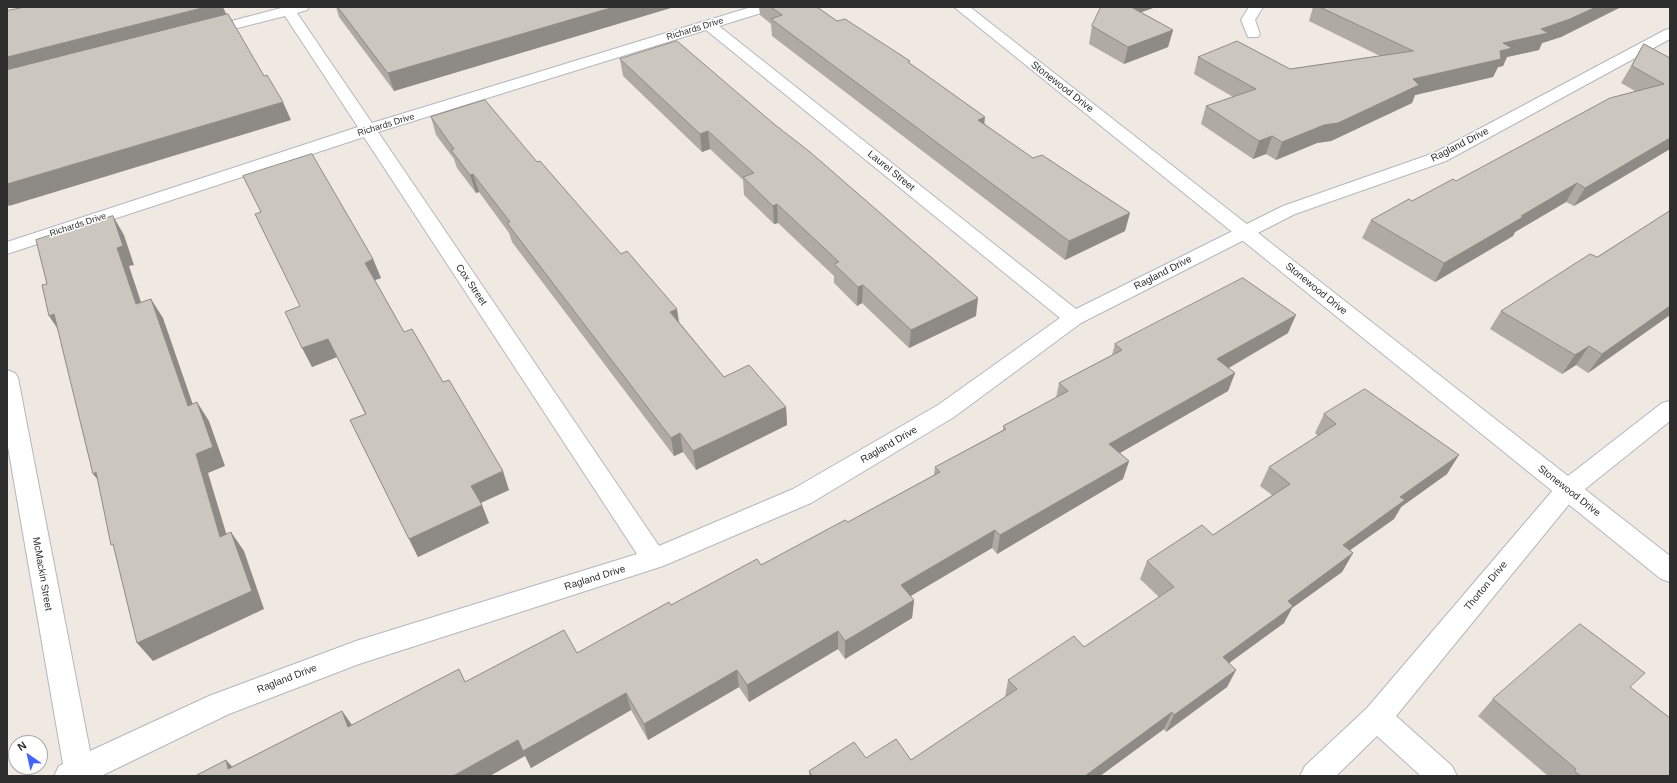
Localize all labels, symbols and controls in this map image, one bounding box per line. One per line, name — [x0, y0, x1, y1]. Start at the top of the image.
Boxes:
street label: Richards Drive — [665, 15, 725, 43]
street label: Stonewood Drive — [1028, 59, 1096, 115]
street label: Richards Drive — [356, 111, 416, 139]
street label: Ragland Drive — [1429, 125, 1491, 165]
street label: Laurel Street — [865, 148, 917, 194]
street label: Richards Drive — [48, 211, 108, 239]
street label: Ragland Drive — [1132, 253, 1194, 293]
street label: Stonewood Drive — [1283, 260, 1349, 318]
street label: Cox Street — [453, 262, 489, 308]
street label: Ragland Drive — [859, 424, 919, 466]
street label: Stonewood Drive — [1535, 463, 1603, 519]
street label: McMackin Street — [30, 536, 54, 612]
street label: Thorton Drive — [1462, 559, 1510, 613]
street label: Ragland Drive — [563, 563, 627, 593]
street label: Ragland Drive — [255, 662, 319, 696]
north arrow — [8, 735, 48, 775]
text: N — [15, 739, 28, 753]

